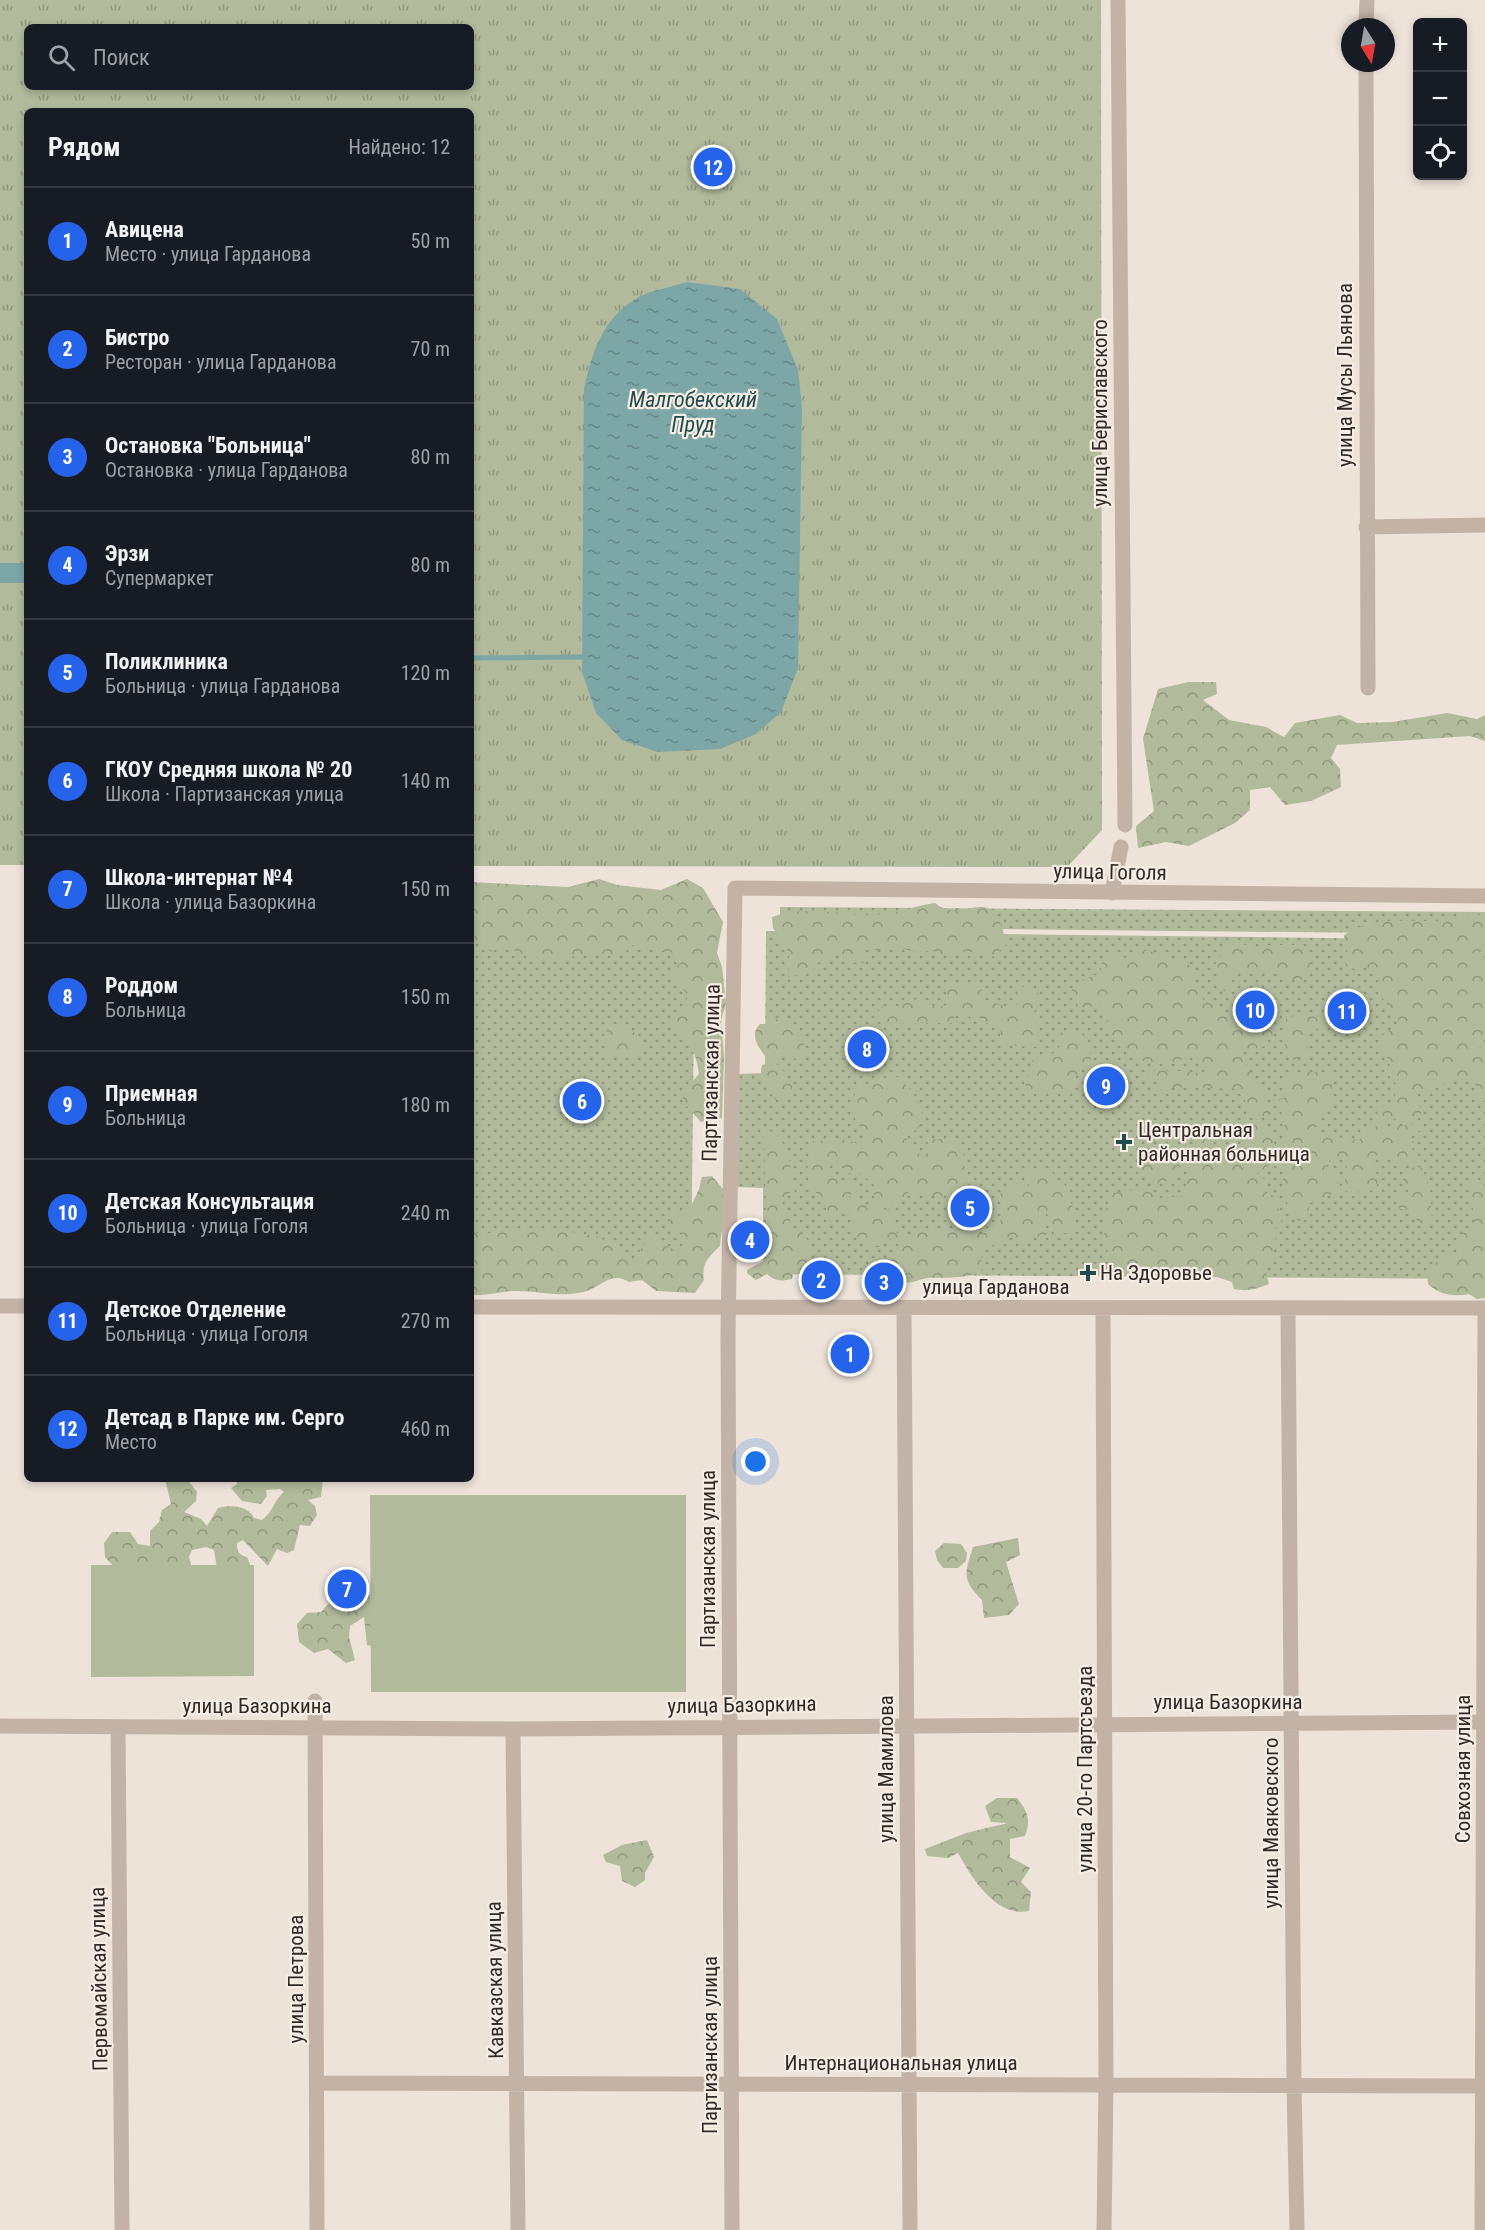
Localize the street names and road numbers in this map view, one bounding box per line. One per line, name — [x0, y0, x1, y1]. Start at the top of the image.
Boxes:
street label: улица Мусы Льянова — [1333, 283, 1357, 467]
street label: улица Бериславского — [1088, 319, 1112, 507]
street label: улица Гоголя — [1053, 859, 1167, 885]
street label: Партизанская улица — [697, 984, 725, 1162]
street label: улица Гарданова — [922, 1275, 1070, 1299]
street label: Партизанская улица — [696, 1470, 720, 1648]
street label: улица 20-го Партсъезда — [1073, 1666, 1097, 1872]
street label: улица Базоркина — [1153, 1690, 1303, 1714]
street label: улица Базоркина — [667, 1692, 817, 1718]
street label: улица Базоркина — [182, 1694, 332, 1718]
street label: улица Мамилова — [874, 1695, 898, 1843]
street label: Совхозная улица — [1451, 1695, 1475, 1843]
street label: улица Маяковского — [1259, 1738, 1283, 1908]
street label: Первомайская улица — [85, 1887, 113, 2071]
street label: Кавказская улица — [482, 1901, 508, 2059]
street label: улица Петрова — [284, 1915, 308, 2043]
street label: Партизанская улица — [698, 1956, 722, 2134]
street label: Интернациональная улица — [784, 2051, 1018, 2075]

